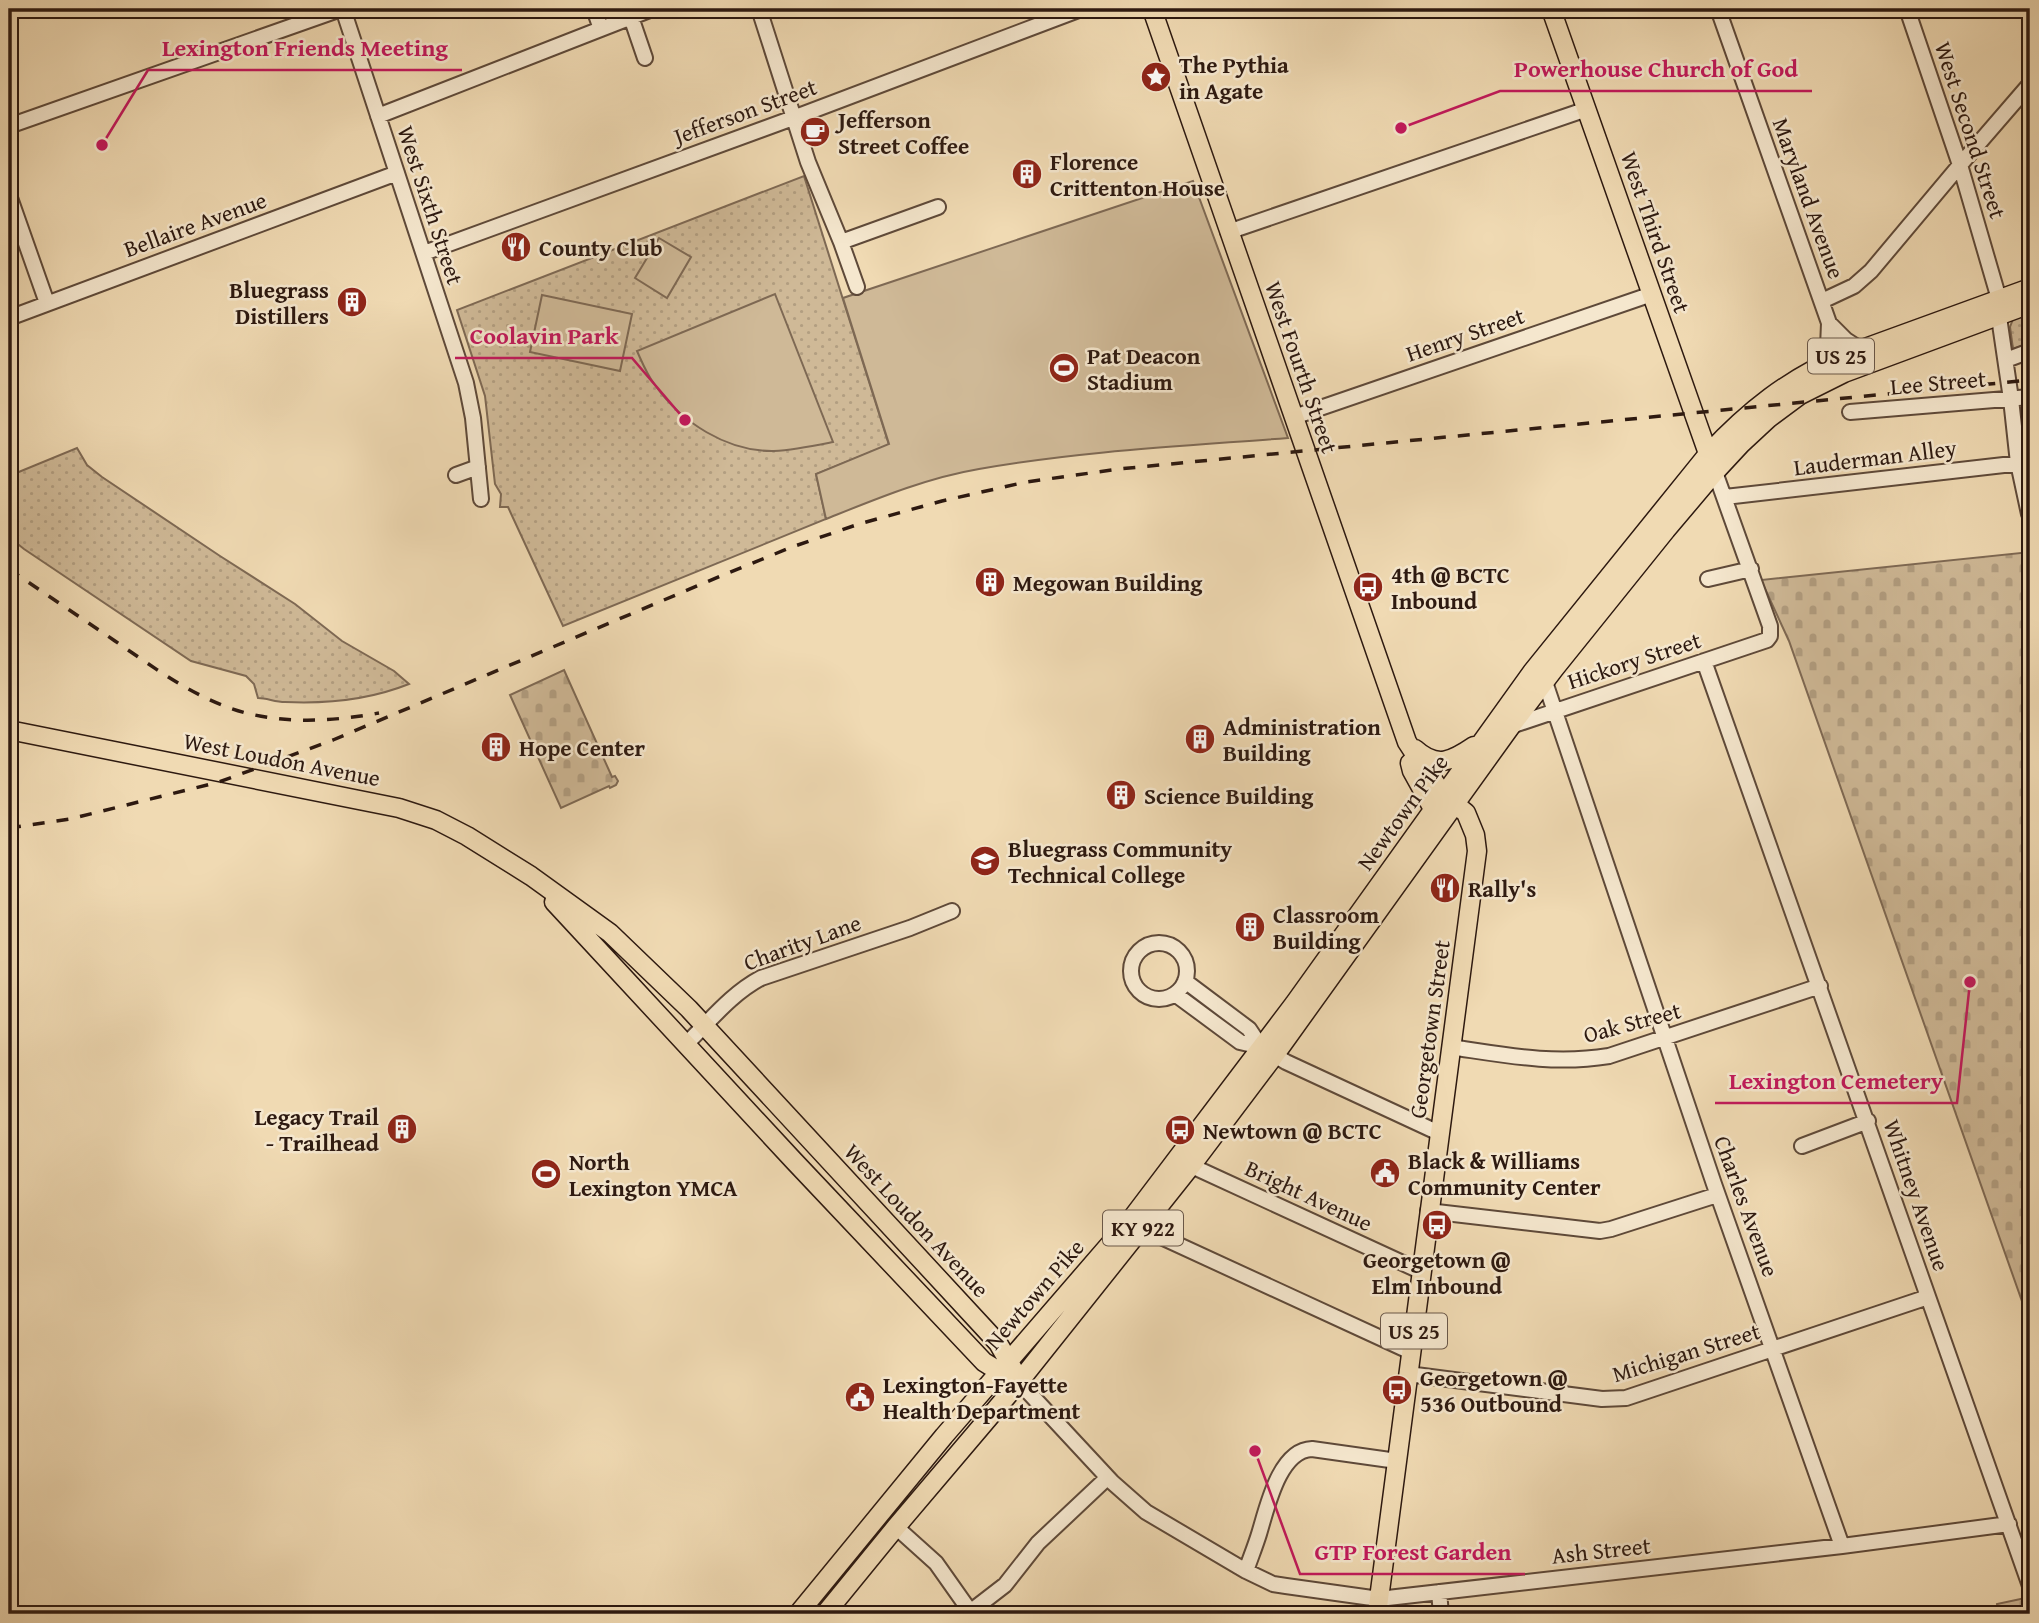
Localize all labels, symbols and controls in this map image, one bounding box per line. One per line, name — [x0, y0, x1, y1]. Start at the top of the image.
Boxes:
callout: Lexington Friends Meeting — [148, 25, 462, 70]
text: Lexington Friends Meeting — [162, 30, 448, 65]
street label: West Second Street — [1927, 37, 2015, 223]
callout: Powerhouse Church of God — [1500, 46, 1812, 91]
place label: The Pythia in Agate — [1179, 48, 1289, 107]
text: Powerhouse Church of God — [1514, 51, 1798, 86]
place icon: The Pythia in Agate — [1139, 60, 1173, 94]
street label: Jefferson Street — [666, 70, 821, 153]
place label: Jefferson Street Coffee — [834, 103, 969, 162]
street label: Maryland Avenue — [1765, 113, 1853, 283]
cafe icon: Jefferson Street Coffee — [798, 115, 832, 149]
street label: West Sixth Street — [390, 121, 472, 289]
place label: Florence Crittenton House — [1050, 145, 1225, 204]
street label: West Third Street — [1613, 147, 1699, 317]
building icon: Florence Crittenton House — [1010, 157, 1044, 191]
street label: Bellaire Avenue — [119, 183, 271, 265]
restaurant icon: County Club — [499, 230, 533, 264]
place label: County Club — [539, 231, 663, 264]
place label: Bluegrass Distillers — [229, 273, 329, 332]
street label: West Fourth Street — [1257, 277, 1347, 457]
building icon: Bluegrass Distillers — [335, 285, 369, 319]
street label: Henry Street — [1401, 298, 1529, 370]
callout: Coolavin Park — [455, 313, 632, 358]
text: Coolavin Park — [470, 318, 619, 353]
road number: US 25 — [1808, 338, 1874, 374]
place label: Pat Deacon Stadium — [1087, 339, 1201, 398]
sports icon: Pat Deacon Stadium — [1047, 351, 1081, 385]
street label: Lee Street — [1889, 361, 1987, 403]
street label: Lauderman Alley — [1792, 431, 1959, 483]
place label: 4th @ BCTC Inbound — [1391, 558, 1510, 617]
building icon: Megowan Building — [973, 565, 1007, 599]
place label: Megowan Building — [1013, 566, 1203, 599]
bus stop icon: 4th @ BCTC Inbound — [1351, 570, 1385, 604]
street label: Hickory Street — [1563, 623, 1705, 697]
place label: Administration Building — [1223, 710, 1381, 769]
building icon: Administration Building — [1183, 722, 1217, 756]
street label: West Loudon Avenue — [181, 724, 383, 794]
building icon: Hope Center — [479, 730, 513, 764]
place label: Hope Center — [519, 731, 646, 764]
street label: Newtown Pike — [1348, 747, 1456, 877]
building icon: Science Building — [1104, 778, 1138, 812]
place label: Science Building — [1144, 779, 1314, 812]
place label: Bluegrass Community Technical College — [1008, 832, 1232, 891]
school or university icon: Bluegrass Community Technical College — [968, 844, 1002, 878]
restaurant icon: Rally's — [1428, 871, 1462, 905]
place label: Rally's — [1468, 872, 1537, 905]
place label: Classroom Building — [1273, 898, 1379, 957]
street label: Charity Lane — [739, 906, 865, 978]
building icon: Classroom Building — [1233, 910, 1267, 944]
street label: Georgetown Street — [1400, 938, 1458, 1120]
street label: Oak Street — [1580, 993, 1684, 1051]
callout: Lexington Cemetery — [1715, 1058, 1957, 1103]
text: Lexington Cemetery — [1729, 1063, 1944, 1098]
place label: Legacy Trail - Trailhead — [254, 1100, 380, 1159]
building icon: Legacy Trail - Trailhead — [385, 1112, 419, 1146]
bus stop icon: Newtown @ BCTC — [1163, 1113, 1197, 1147]
place label: Newtown @ BCTC — [1203, 1114, 1382, 1147]
street label: Whitney Avenue — [1876, 1115, 1958, 1275]
street label: Charles Avenue — [1706, 1131, 1788, 1281]
street label: West Loudon Avenue — [837, 1136, 997, 1304]
place label: Black & Williams Community Center — [1408, 1144, 1601, 1203]
place label: North Lexington YMCA — [569, 1145, 738, 1204]
street label: Bright Avenue — [1240, 1151, 1378, 1239]
public building icon: Black & Williams Community Center — [1368, 1156, 1402, 1190]
sports icon: North Lexington YMCA — [529, 1157, 563, 1191]
bus stop icon: Georgetown @ Elm Inbound — [1420, 1208, 1454, 1242]
road number: KY 922 — [1103, 1210, 1183, 1246]
street label: Newtown Pike — [977, 1232, 1091, 1356]
place label: Georgetown @ Elm Inbound — [1363, 1243, 1511, 1302]
road number: US 25 — [1381, 1314, 1447, 1348]
street label: Michigan Street — [1608, 1314, 1764, 1390]
place label: Georgetown @ 536 Outbound — [1420, 1361, 1568, 1420]
place label: Lexington-Fayette Health Department — [883, 1368, 1081, 1427]
bus stop icon: Georgetown @ 536 Outbound — [1380, 1373, 1414, 1407]
public building icon: Lexington-Fayette Health Department — [843, 1380, 877, 1414]
street label: Ash Street — [1550, 1528, 1652, 1572]
callout: GTP Forest Garden — [1300, 1529, 1525, 1574]
text: GTP Forest Garden — [1315, 1534, 1511, 1569]

